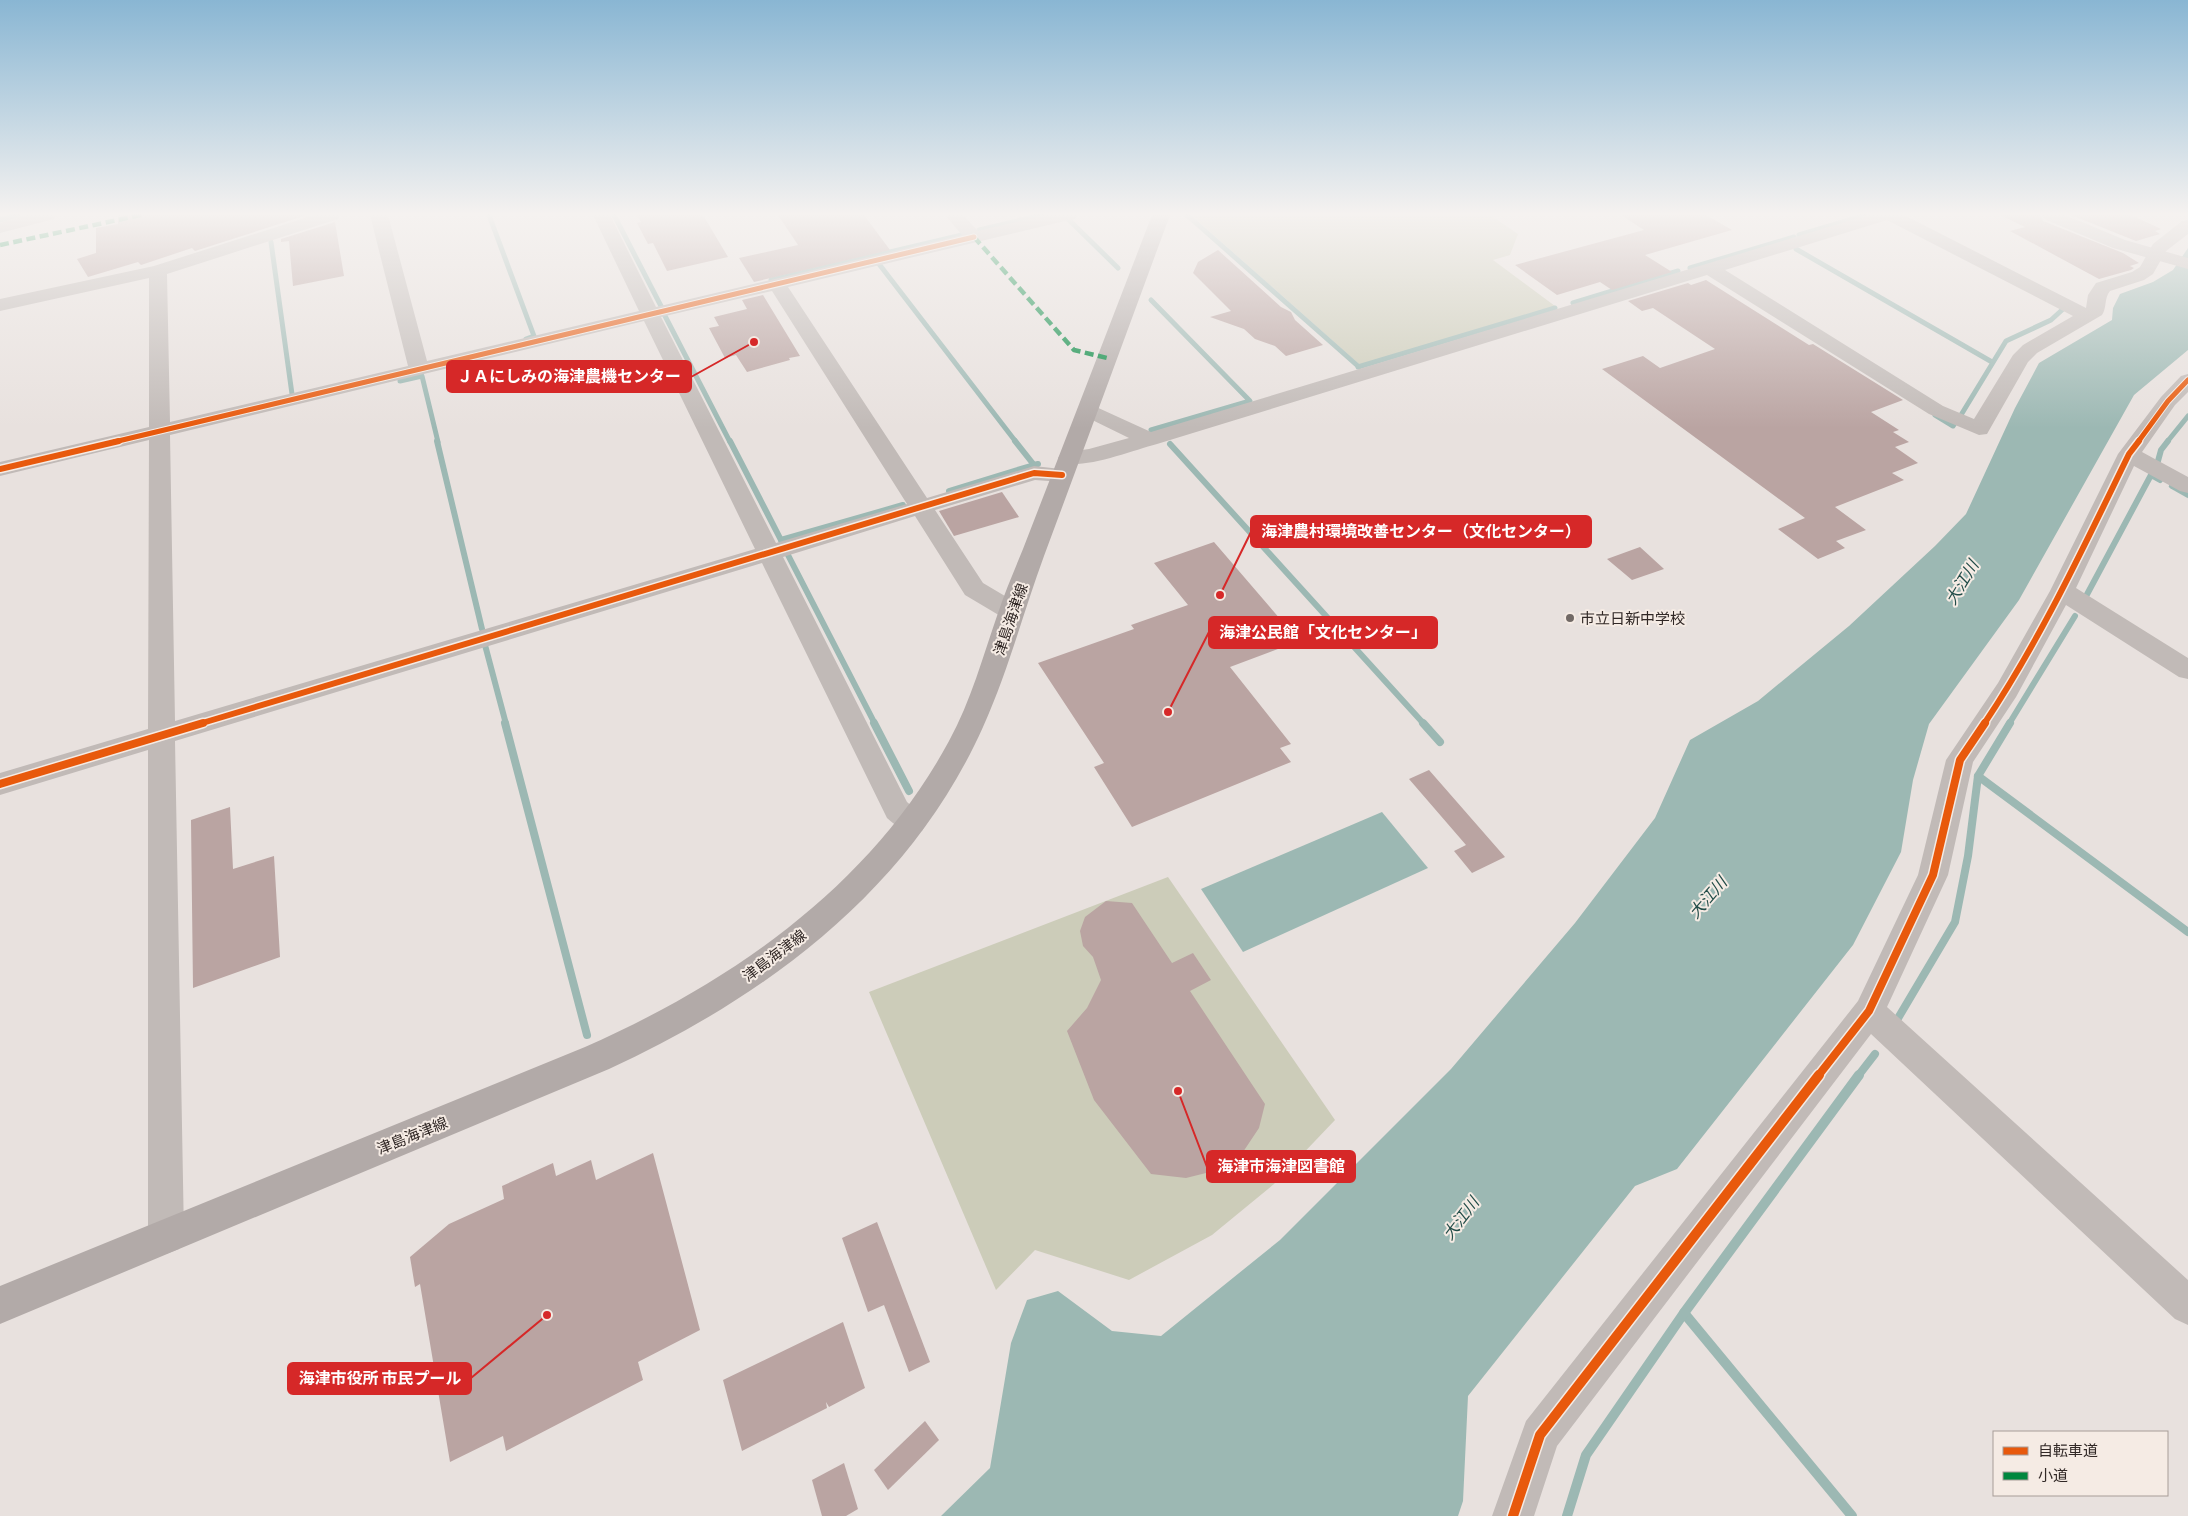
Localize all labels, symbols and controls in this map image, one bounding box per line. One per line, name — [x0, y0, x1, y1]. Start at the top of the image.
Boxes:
callout: ＪＡにしみの海津農機センター — [447, 361, 691, 392]
text: ＪＡにしみの海津農機センター — [457, 366, 681, 385]
callout: 海津農村環境改善センター（文化センター） — [1251, 516, 1591, 547]
text: 海津農村環境改善センター（文化センター） — [1261, 521, 1581, 540]
water label: 大江川 — [1940, 555, 1983, 607]
street label: 津島海津線 — [989, 581, 1031, 657]
place label: 市立日新中学校 — [1580, 609, 1685, 627]
marker: 市立日新中学校 — [1564, 612, 1576, 624]
callout: 海津公民館「文化センター」 — [1209, 617, 1437, 648]
text: 海津公民館「文化センター」 — [1219, 622, 1427, 641]
water label: 大江川 — [1684, 871, 1731, 921]
street label: 津島海津線 — [739, 925, 809, 985]
street label: 津島海津線 — [374, 1113, 450, 1157]
callout: 海津市海津図書館 — [1207, 1151, 1355, 1182]
text: 海津市海津図書館 — [1217, 1156, 1345, 1175]
water label: 大江川 — [1438, 1192, 1483, 1243]
callout: 海津市役所 市民プール — [288, 1363, 471, 1394]
text: 海津市役所 市民プール — [298, 1368, 462, 1387]
legend — [1993, 1431, 2168, 1496]
text: 自転車道 — [2038, 1441, 2098, 1459]
text: 小道 — [2038, 1466, 2068, 1484]

